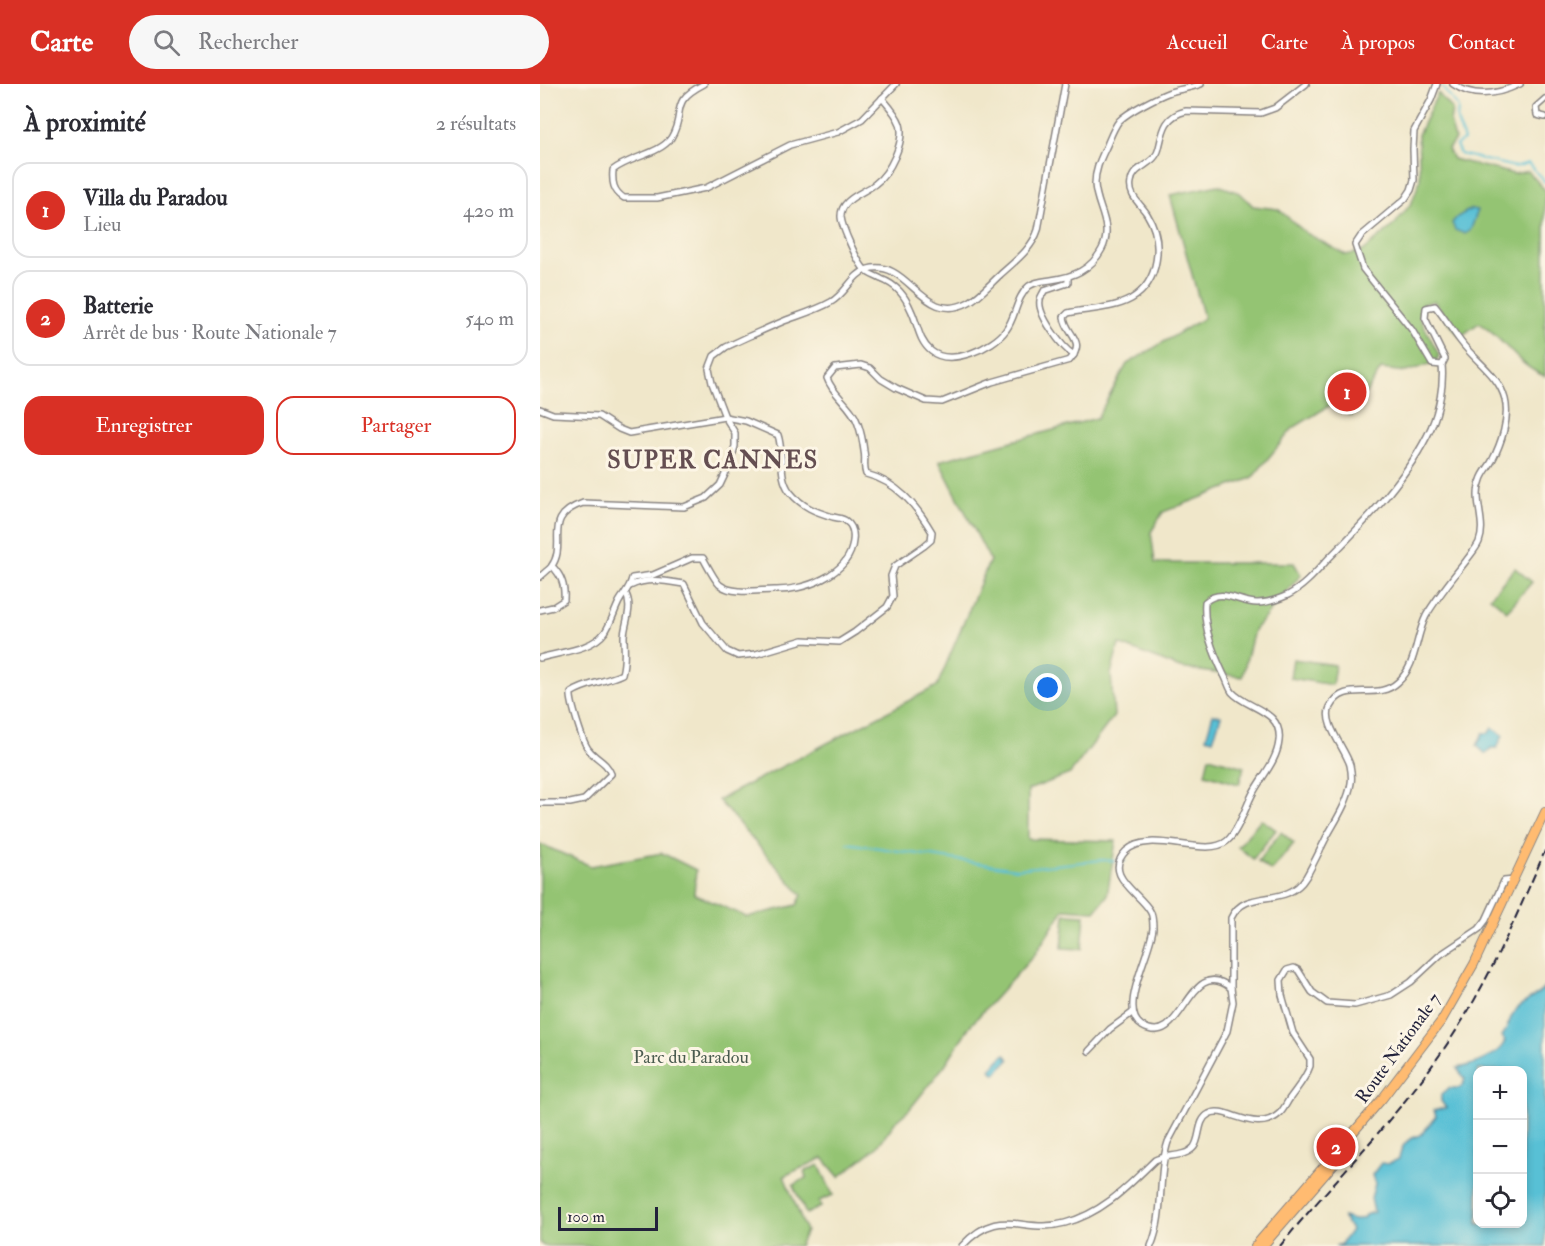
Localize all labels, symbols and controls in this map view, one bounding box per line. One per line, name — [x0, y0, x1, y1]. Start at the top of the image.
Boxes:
search box — [129, 15, 549, 69]
text: Carte — [30, 25, 93, 60]
icon: search — [150, 26, 183, 59]
text: Rechercher — [198, 28, 298, 56]
text: Accueil — [1167, 29, 1228, 56]
text: Carte — [1261, 29, 1308, 56]
text: À propos — [1341, 29, 1415, 56]
text: Contact — [1448, 29, 1515, 56]
text: À proximité — [24, 107, 146, 139]
text: 2 résultats — [436, 111, 516, 136]
text: Villa du Paradou — [83, 184, 228, 212]
text: 1 — [42, 198, 49, 223]
text: 420 m — [463, 198, 514, 223]
text: Lieu — [83, 212, 121, 237]
text: Batterie — [83, 292, 153, 320]
text: 2 — [40, 306, 51, 331]
text: 540 m — [465, 306, 514, 331]
text: Arrêt de bus · Route Nationale 7 — [83, 320, 337, 345]
pin: 1 — [1328, 370, 1366, 414]
button: Enregistrer — [24, 396, 264, 455]
button: Partager — [276, 396, 516, 455]
district label: SUPER CANNES — [607, 445, 819, 476]
your location — [1033, 673, 1062, 702]
street label: Route Nationale 7 — [1351, 989, 1446, 1108]
park label: Parc du Paradou — [633, 1046, 749, 1069]
map controls — [1473, 1066, 1527, 1228]
button: + — [1473, 1066, 1527, 1120]
button: − — [1473, 1120, 1527, 1174]
pin: 2 — [1316, 1124, 1356, 1170]
button: locate — [1473, 1174, 1527, 1228]
scale bar — [558, 1204, 658, 1232]
text: 100 m — [567, 1207, 605, 1227]

